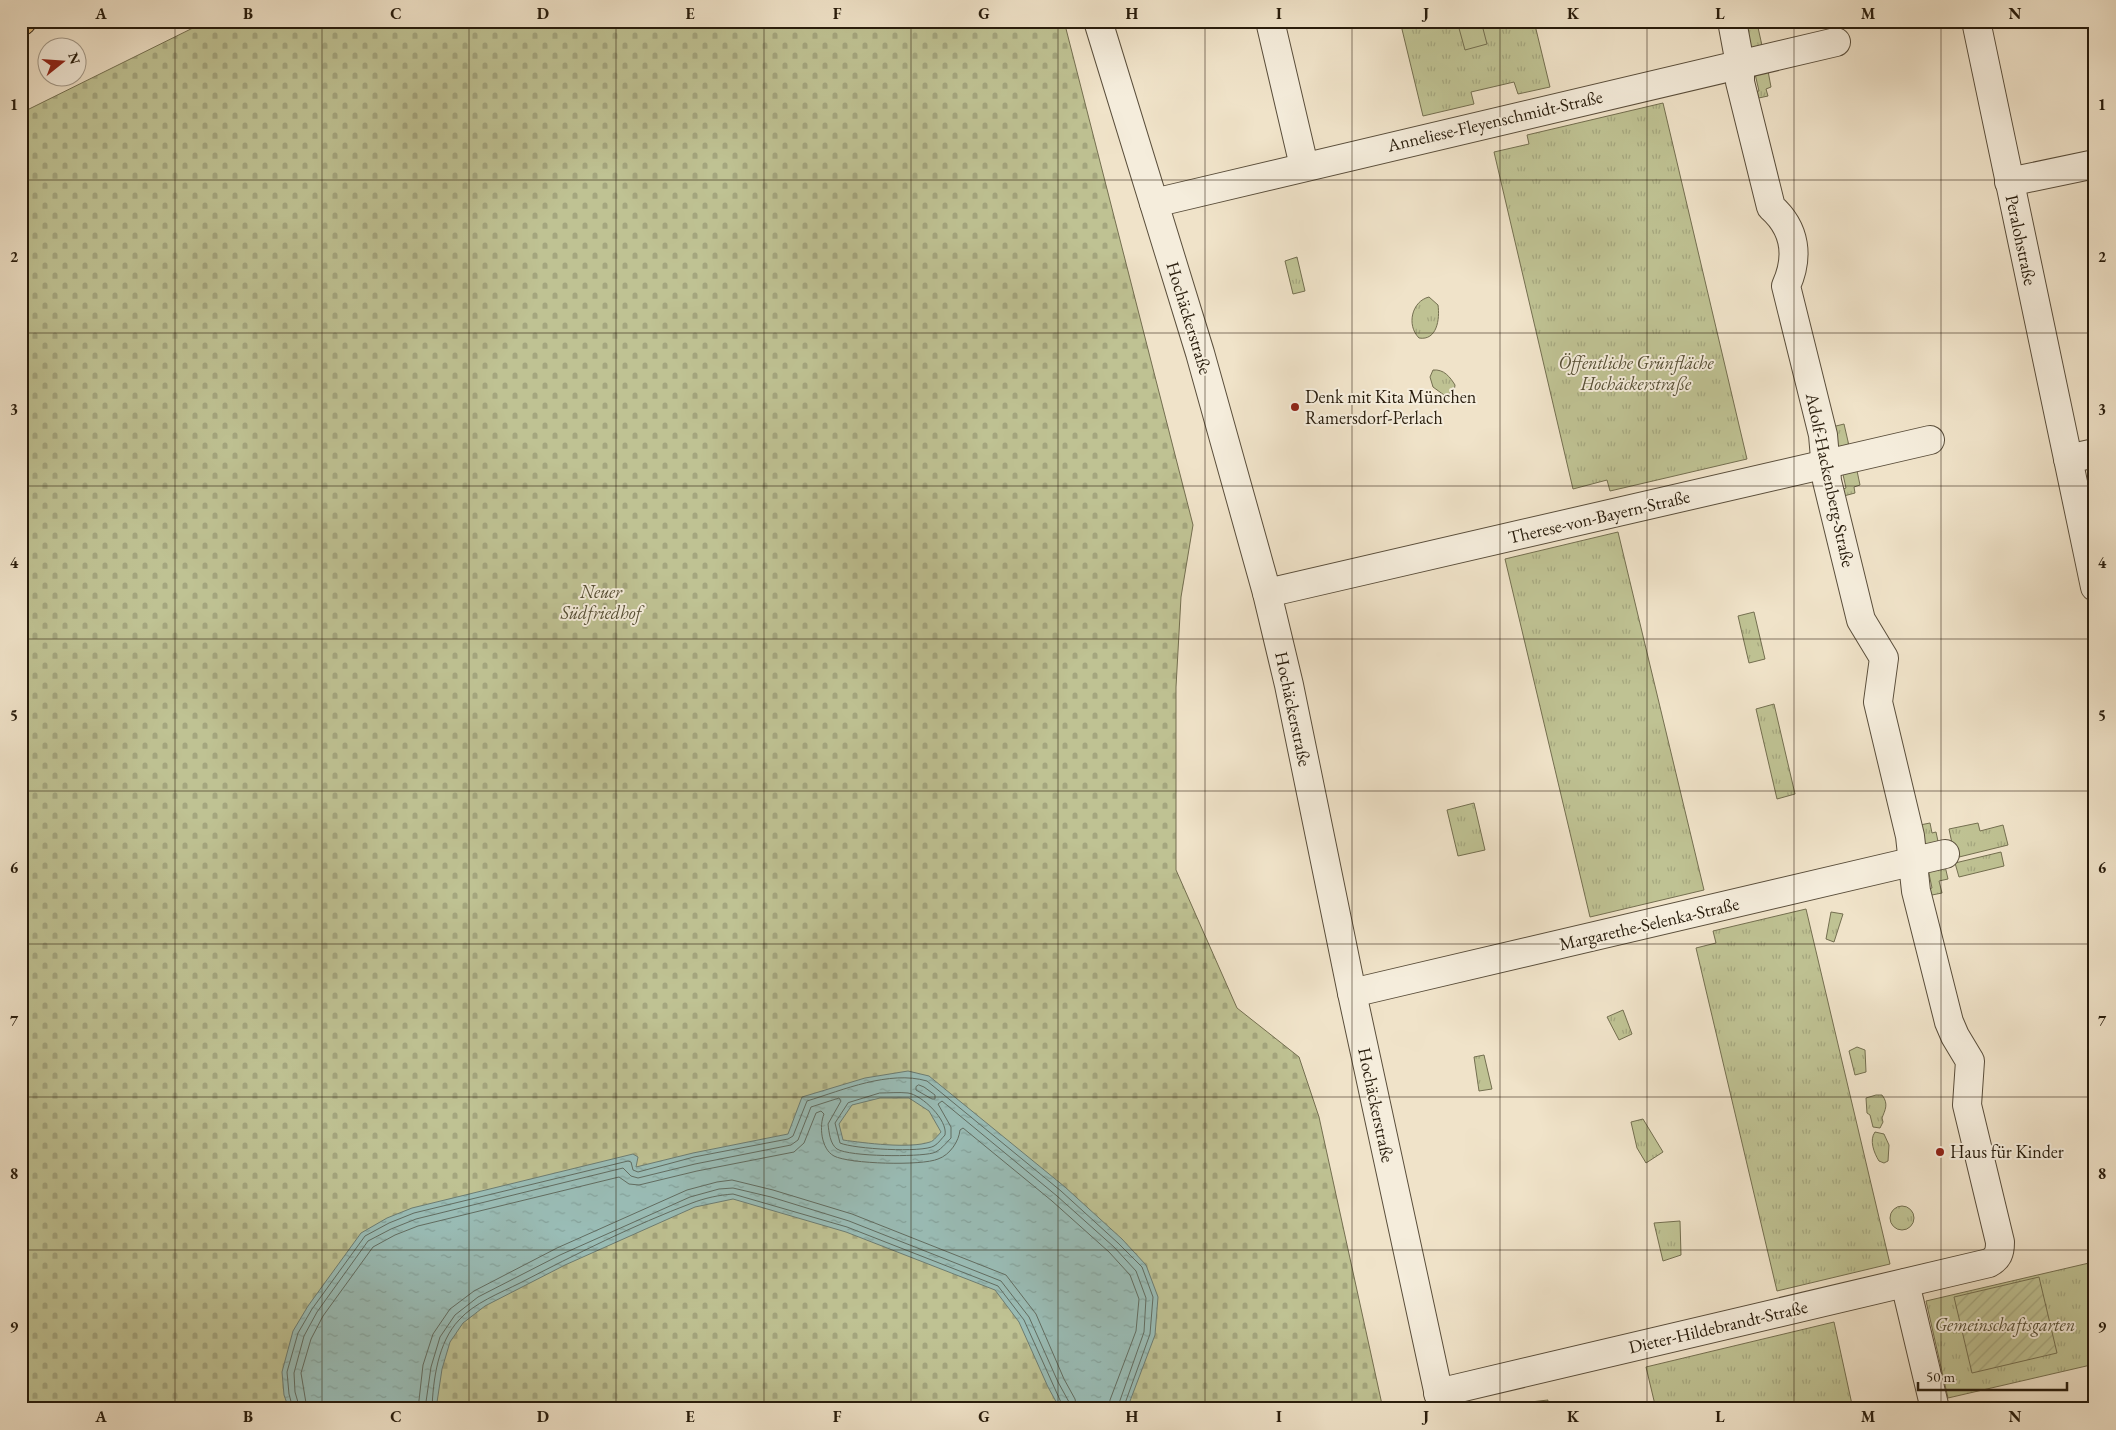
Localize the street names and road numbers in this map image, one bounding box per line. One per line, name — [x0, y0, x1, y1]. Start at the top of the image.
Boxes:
street label: Anneliese-Fleyenschmidt-Straße — [1384, 85, 1605, 157]
street label: Peralohstraße — [2001, 192, 2042, 287]
street label: Hochäckerstraße — [1161, 259, 1218, 377]
street label: Adolf-Hackenberg-Straße — [1801, 390, 1860, 569]
street label: Therese-von-Bayern-Straße — [1506, 484, 1692, 549]
street label: Hochäckerstraße — [1270, 649, 1317, 768]
street label: Margarethe-Selenka-Straße — [1557, 892, 1741, 955]
street label: Hochäckerstraße — [1353, 1045, 1400, 1164]
street label: Dieter-Hildebrandt-Straße — [1626, 1295, 1810, 1358]

